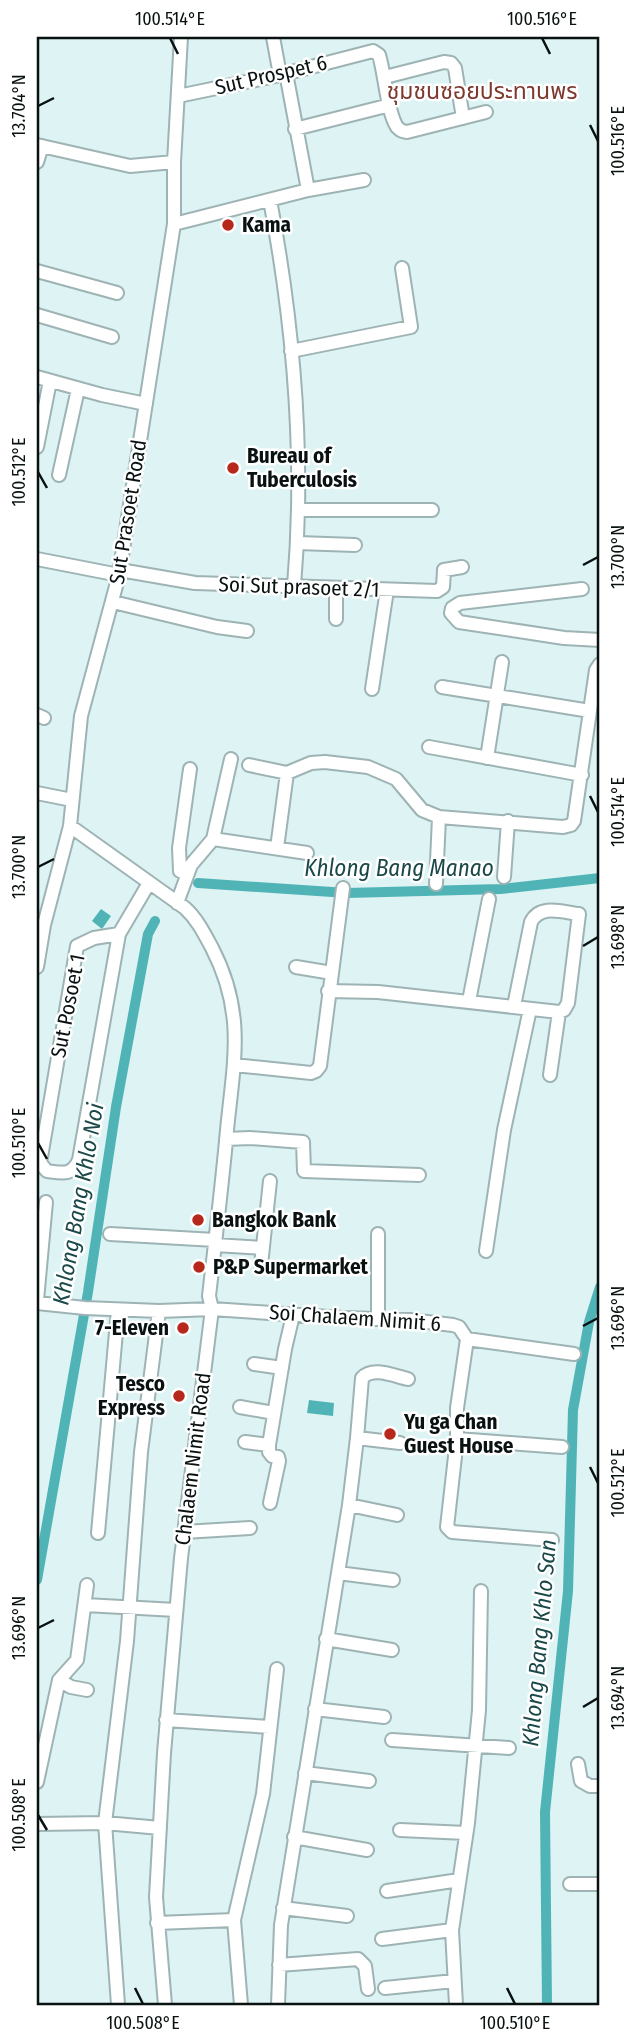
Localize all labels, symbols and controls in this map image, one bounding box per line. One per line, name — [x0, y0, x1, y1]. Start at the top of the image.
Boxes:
text: 100.514°E — [135, 8, 205, 30]
text: 100.516°E — [507, 8, 577, 30]
street label: Sut Prospet 6 — [212, 49, 330, 101]
text: 13.704°N — [8, 74, 30, 138]
district label: ชุมชนซอยประทานพร — [387, 77, 577, 105]
text: 100.516°E — [607, 106, 629, 176]
place label: Kama — [242, 212, 291, 238]
marker: Kama — [220, 217, 236, 233]
text: 100.512°E — [8, 438, 30, 507]
street label: Sut Prasoet Road — [104, 438, 152, 586]
place label: Bureau of Tuberculosis — [247, 443, 357, 493]
marker: Bureau of Tuberculosis — [225, 460, 241, 476]
text: 13.700°N — [607, 525, 629, 589]
street label: Soi Sut prasoet 2/1 — [218, 571, 380, 603]
text: 100.514°E — [607, 777, 629, 847]
text: 13.700°N — [8, 835, 30, 899]
water label: Khlong Bang Manao — [304, 854, 494, 882]
text: 13.698°N — [607, 905, 629, 969]
street label: Sut Posoet 1 — [45, 952, 91, 1060]
water label: Khlong Bang Khlo Noi — [46, 1101, 110, 1307]
text: 100.510°E — [8, 1108, 30, 1178]
place label: Bangkok Bank — [212, 1207, 336, 1233]
marker: Bangkok Bank — [190, 1212, 206, 1228]
place label: P&P Supermarket — [213, 1254, 369, 1280]
marker: P&P Supermarket — [191, 1259, 207, 1275]
text: 13.696°N — [607, 1286, 629, 1350]
street label: Soi Chalaem Nimit 6 — [268, 1299, 442, 1337]
place label: 7-Eleven — [95, 1315, 169, 1341]
marker: 7-Eleven — [175, 1320, 191, 1336]
place label: Tesco Express — [98, 1371, 165, 1421]
street label: Chalaem Nimit Road — [170, 1371, 216, 1547]
marker: Tesco Express — [171, 1388, 187, 1404]
place label: Yu ga Chan Guest House — [403, 1409, 514, 1459]
marker: Yu ga Chan Guest House — [382, 1426, 398, 1442]
text: 100.512°E — [607, 1449, 629, 1518]
water label: Khlong Bang Khlo San — [516, 1538, 562, 1748]
text: 13.696°N — [8, 1596, 30, 1660]
text: 13.694°N — [607, 1666, 629, 1730]
text: 100.508°E — [8, 1778, 30, 1852]
text: 100.508°E — [106, 2012, 180, 2034]
text: 100.510°E — [480, 2012, 550, 2034]

